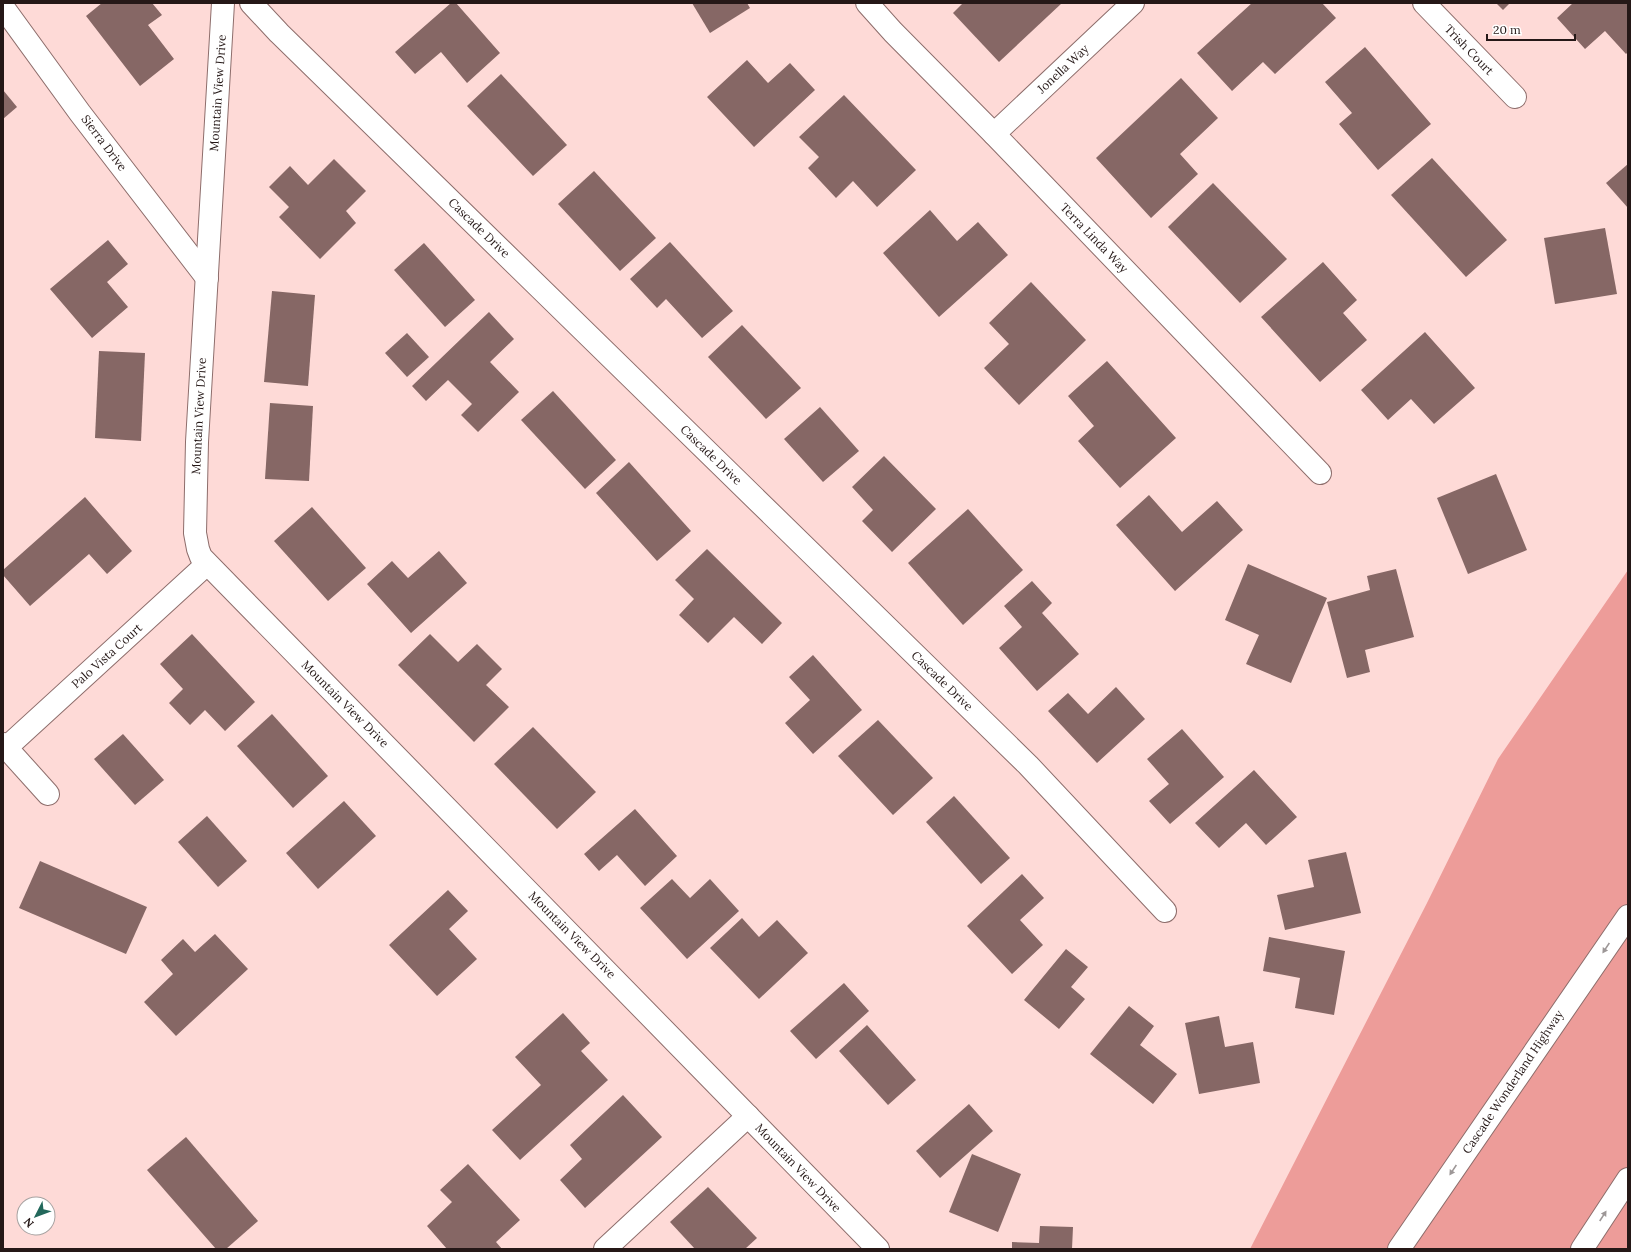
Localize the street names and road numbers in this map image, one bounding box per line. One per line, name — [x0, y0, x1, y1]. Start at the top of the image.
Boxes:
street label: Trish Court — [1442, 21, 1497, 78]
street label: Mountain View Drive — [206, 33, 229, 152]
street label: Jonella Way — [1033, 41, 1092, 97]
street label: Sierra Drive — [78, 112, 131, 174]
street label: Cascade Drive — [446, 195, 514, 261]
street label: Terra Linda Way — [1057, 200, 1132, 276]
street label: Mountain View Drive — [188, 357, 209, 475]
street label: Cascade Drive — [678, 422, 746, 488]
street label: Palo Vista Court — [68, 620, 145, 691]
street label: Cascade Drive — [909, 648, 977, 714]
street label: Mountain View Drive — [299, 657, 392, 751]
street label: Mountain View Drive — [526, 888, 619, 982]
street label: Cascade Wonderland Highway — [1459, 1007, 1567, 1156]
street label: Mountain View Drive — [752, 1120, 845, 1215]

